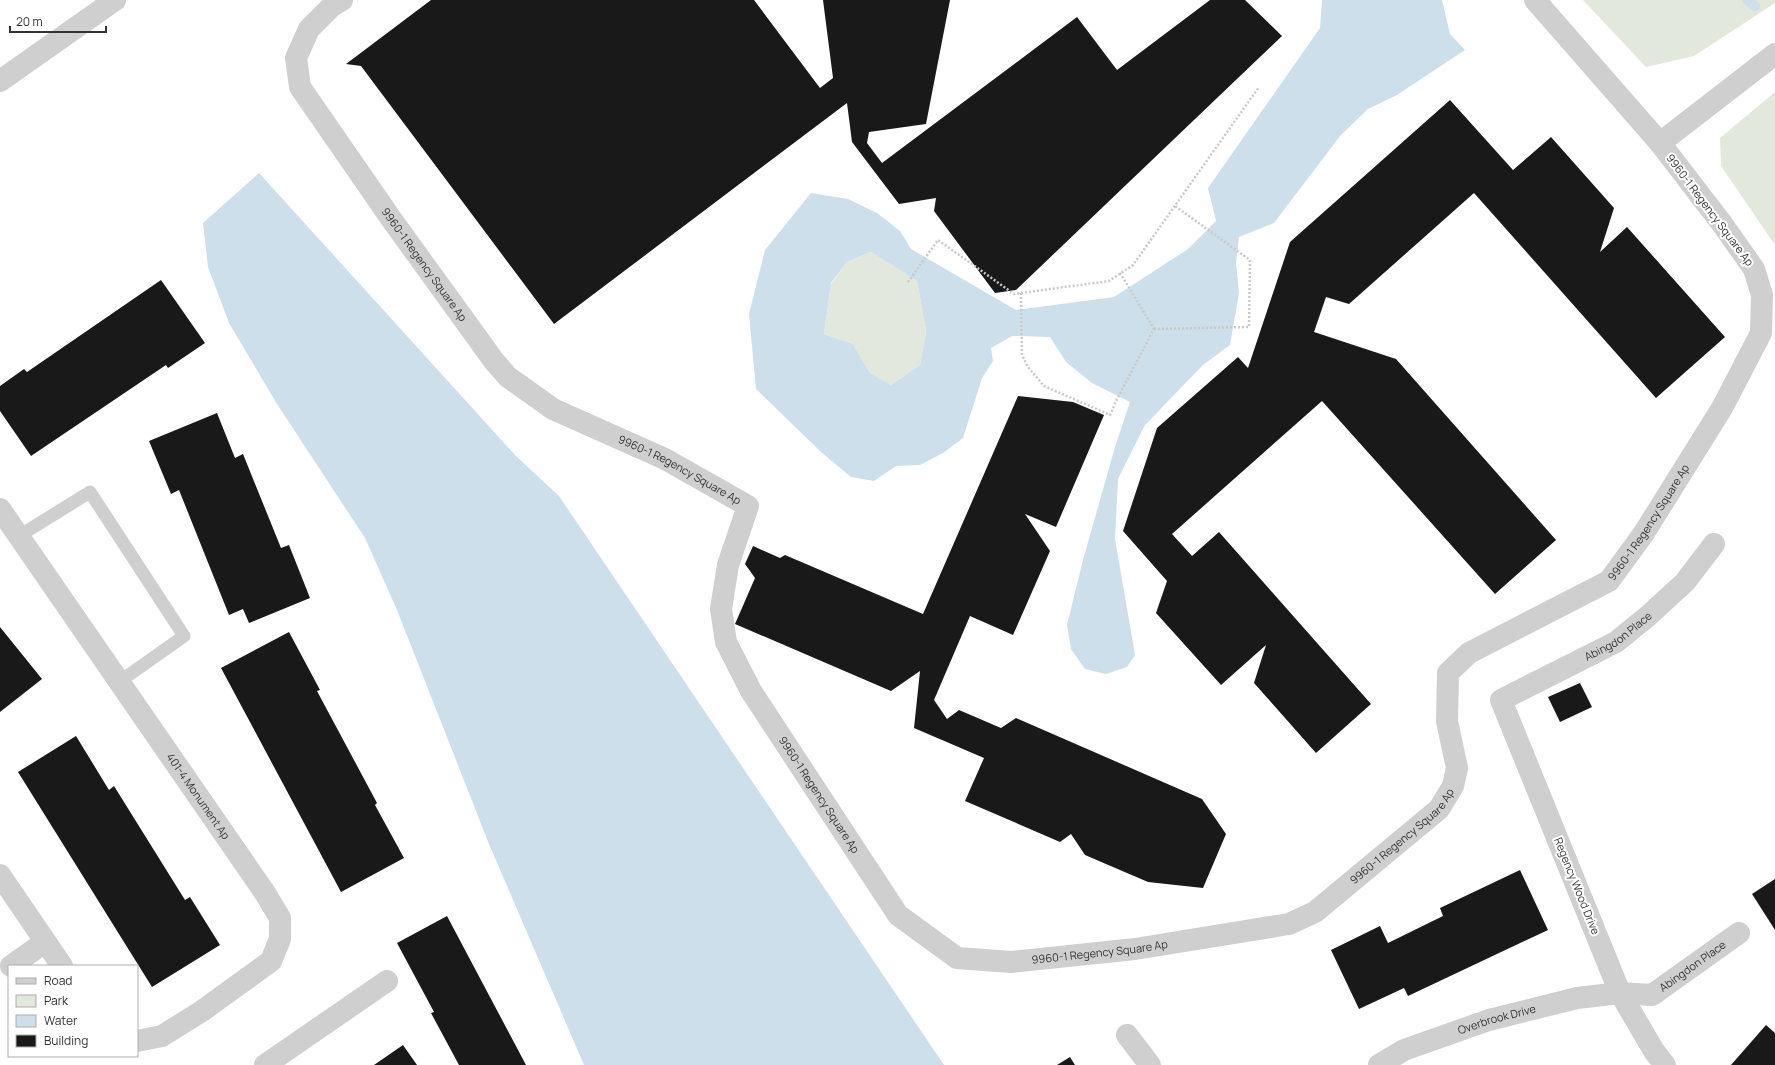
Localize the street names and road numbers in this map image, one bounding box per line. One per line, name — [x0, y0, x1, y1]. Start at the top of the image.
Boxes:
street label: 9960-1 Regency Square Ap — [1663, 151, 1758, 269]
street label: 9960-1 Regency Square Ap — [379, 204, 471, 325]
street label: 9960-1 Regency Square Ap — [616, 431, 744, 508]
street label: 9960-1 Regency Square Ap — [1604, 461, 1692, 583]
street label: Abingdon Place — [1582, 608, 1655, 664]
street label: 9960-1 Regency Square Ap — [776, 733, 864, 856]
street label: 401-4 Monument Ap — [164, 750, 234, 843]
street label: 9960-1 Regency Square Ap — [1346, 785, 1457, 887]
street label: Regency Wood Drive — [1551, 835, 1604, 937]
street label: 9960-1 Regency Square Ap — [1031, 936, 1169, 967]
street label: Abingdon Place — [1656, 937, 1729, 995]
street label: Overbrook Drive — [1456, 1000, 1538, 1037]

